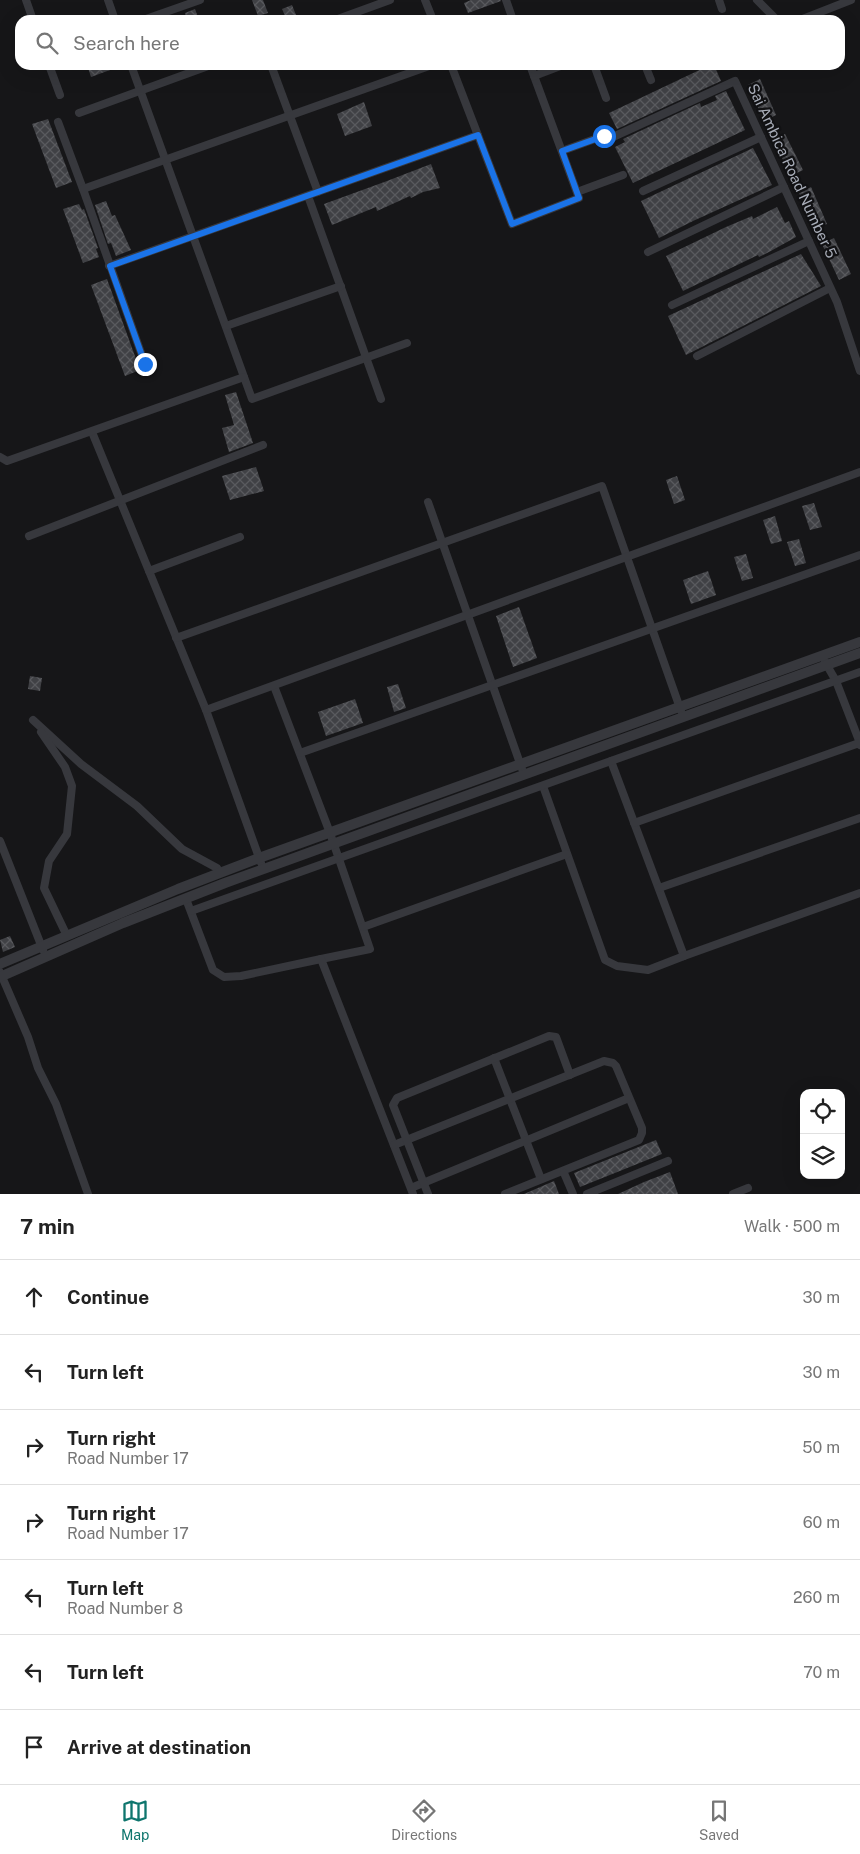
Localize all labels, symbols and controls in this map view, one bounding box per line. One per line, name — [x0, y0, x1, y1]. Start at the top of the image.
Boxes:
search box — [15, 15, 845, 70]
icon: search — [33, 29, 61, 57]
text: Search here — [73, 32, 180, 54]
street label: Sai Ambica Road Number 5 — [744, 81, 840, 261]
route start — [593, 125, 616, 148]
route end — [134, 353, 157, 376]
map controls — [800, 1089, 845, 1179]
button: locate — [800, 1089, 845, 1134]
button: layers — [800, 1134, 845, 1179]
text: 7 min — [20, 1214, 75, 1239]
text: Walk · 500 m — [744, 1217, 840, 1236]
icon: ahead — [20, 1283, 48, 1311]
text: Continue — [67, 1286, 149, 1308]
text: 30 m — [803, 1288, 840, 1307]
icon: left — [20, 1358, 48, 1386]
text: Turn left — [67, 1361, 144, 1383]
text: 30 m — [803, 1363, 840, 1382]
text: Turn right — [67, 1427, 156, 1449]
icon: right — [20, 1433, 48, 1461]
text: 50 m — [802, 1438, 840, 1457]
text: Road Number 17 — [67, 1449, 189, 1468]
text: Turn right — [67, 1502, 156, 1524]
icon: right — [20, 1508, 48, 1536]
text: 60 m — [803, 1513, 840, 1532]
text: Road Number 17 — [67, 1524, 189, 1543]
text: Turn left — [67, 1577, 144, 1599]
icon: left — [20, 1583, 48, 1611]
text: 260 m — [793, 1588, 840, 1607]
text: Road Number 8 — [67, 1599, 183, 1618]
icon: left — [20, 1658, 48, 1686]
text: Turn left — [67, 1661, 144, 1683]
text: 70 m — [803, 1663, 840, 1682]
icon: arrive — [20, 1733, 48, 1761]
text: Arrive at destination — [67, 1736, 251, 1758]
tab: Map — [121, 1797, 149, 1843]
tab: Directions — [391, 1797, 457, 1843]
tab: Saved — [699, 1797, 739, 1843]

